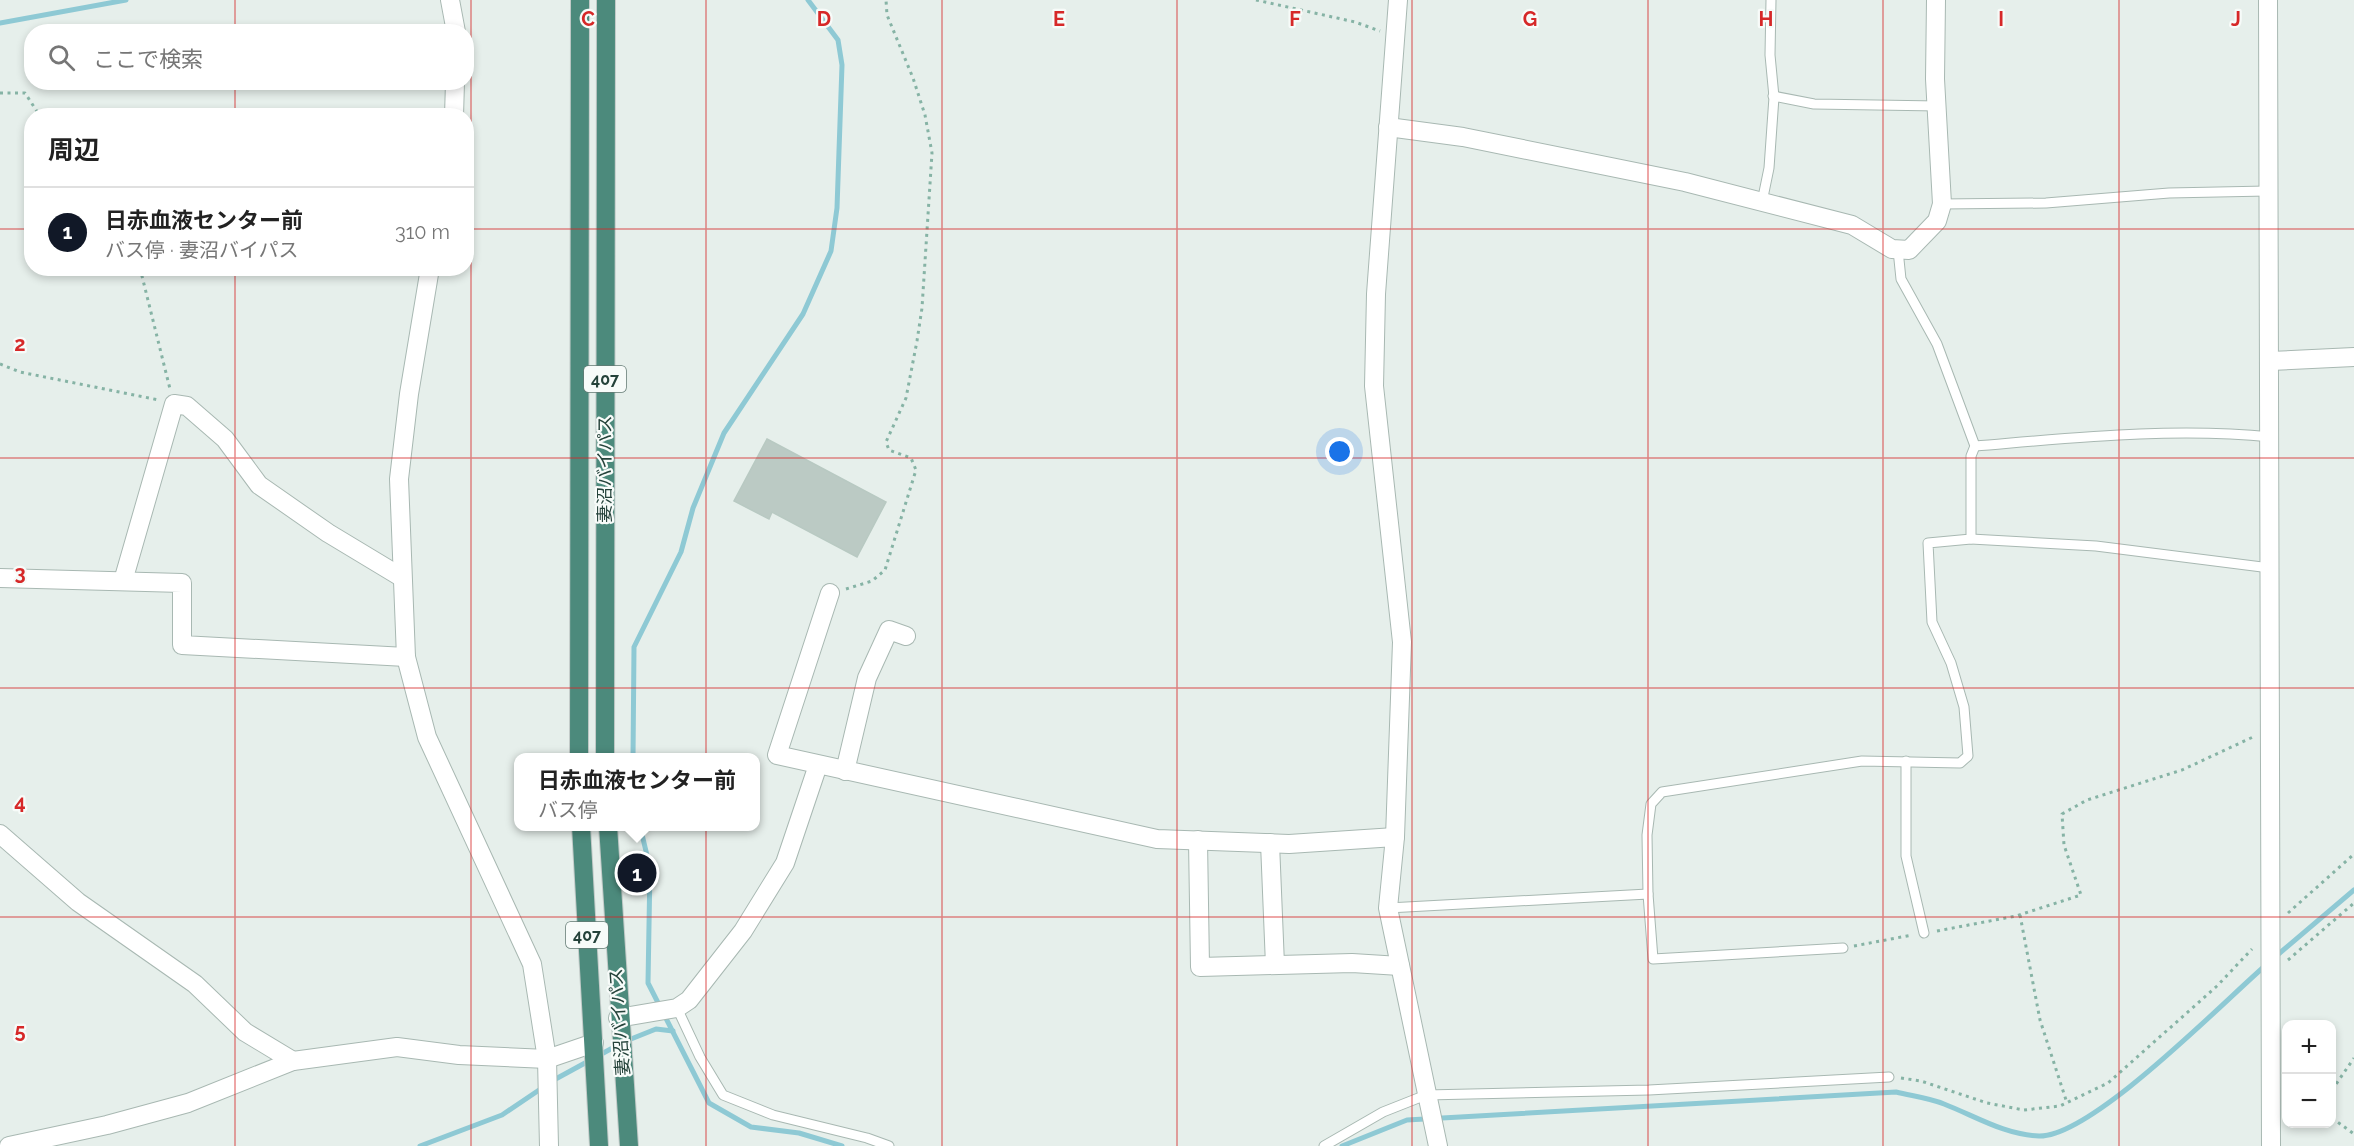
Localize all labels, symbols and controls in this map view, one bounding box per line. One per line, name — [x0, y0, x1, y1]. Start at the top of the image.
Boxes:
text: C — [581, 7, 595, 31]
text: D — [817, 7, 831, 31]
text: E — [1053, 7, 1065, 31]
text: F — [1289, 7, 1301, 31]
text: G — [1523, 7, 1537, 31]
text: H — [1759, 7, 1773, 31]
text: I — [1998, 7, 2004, 31]
text: J — [2231, 7, 2241, 31]
search box — [24, 24, 474, 90]
icon: search — [45, 41, 78, 74]
text: ここで検索 — [93, 46, 203, 72]
text: 周辺 — [48, 135, 100, 165]
text: 日赤血液センター前 — [105, 207, 303, 233]
text: 1 — [63, 220, 72, 244]
text: 310 m — [395, 220, 450, 244]
text: バス停 · 妻沼バイパス — [105, 238, 299, 262]
text: 2 — [14, 332, 26, 356]
road number: 407 — [584, 366, 626, 392]
street label: 妻沼バイパス — [594, 415, 615, 523]
your location — [1325, 437, 1354, 466]
text: 3 — [14, 561, 26, 585]
popup — [514, 753, 760, 831]
text: 日赤血液センター前 — [538, 767, 736, 793]
text: 4 — [14, 790, 26, 814]
text: バス停 — [538, 798, 598, 822]
pin: 1 — [618, 850, 656, 896]
road number: 407 — [566, 922, 608, 948]
street label: 妻沼バイパス — [605, 968, 633, 1076]
text: 5 — [14, 1019, 26, 1043]
map controls — [2282, 1020, 2336, 1128]
button: + — [2282, 1020, 2336, 1074]
button: − — [2282, 1074, 2336, 1128]

